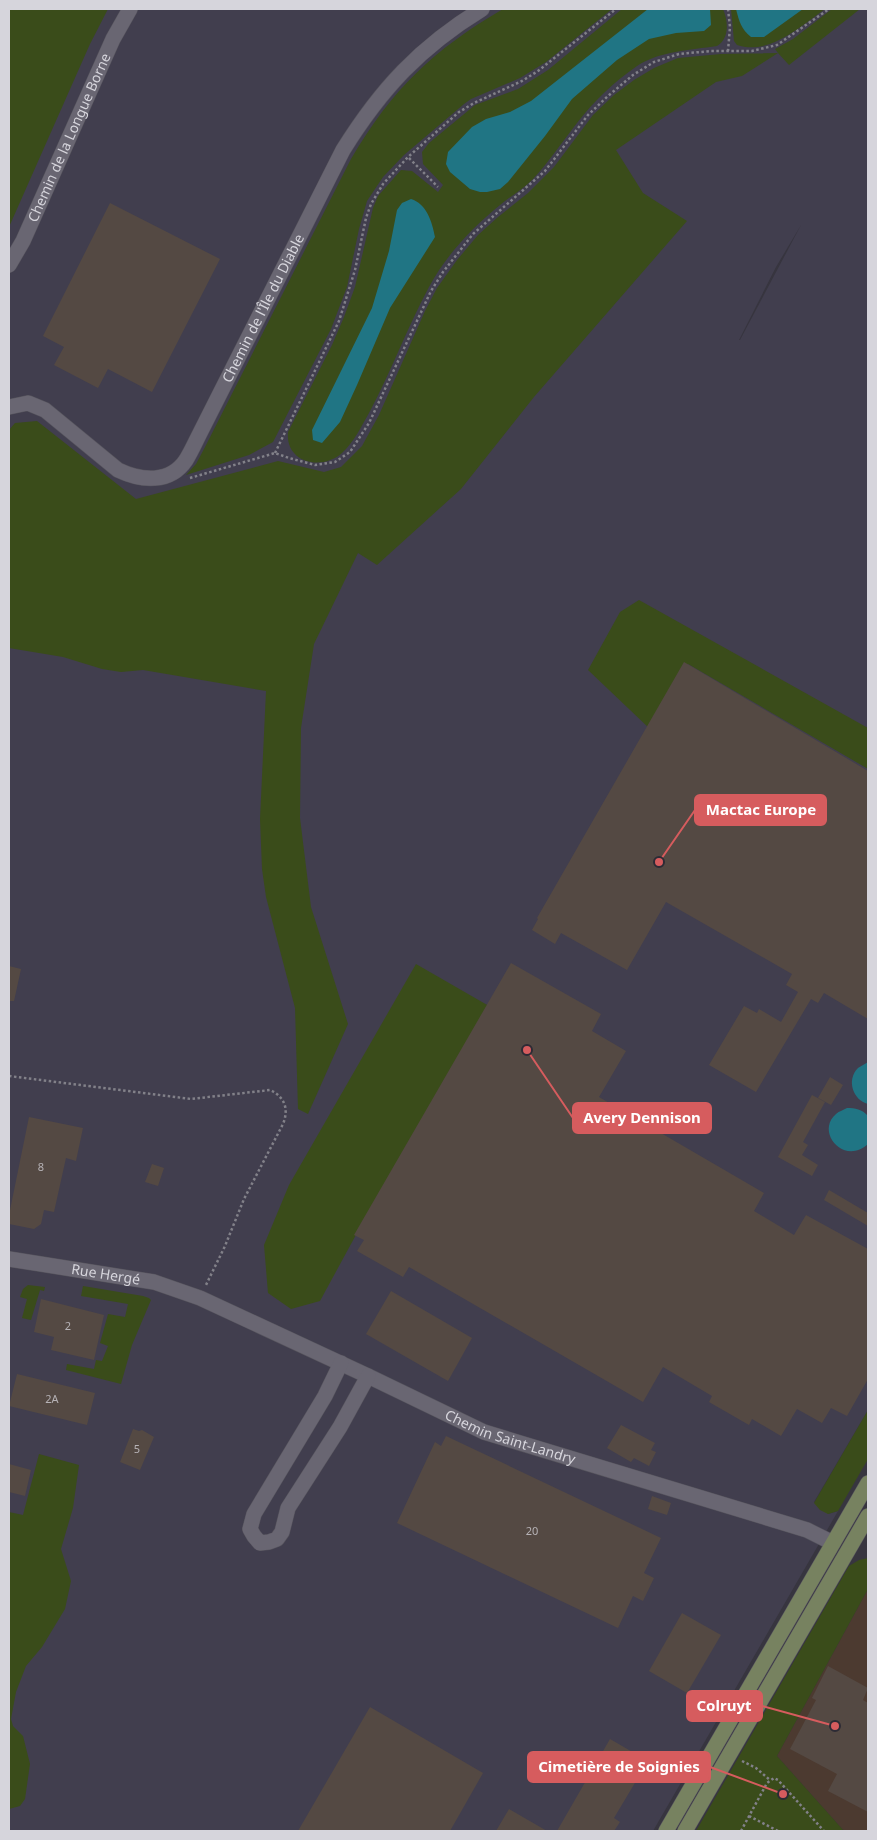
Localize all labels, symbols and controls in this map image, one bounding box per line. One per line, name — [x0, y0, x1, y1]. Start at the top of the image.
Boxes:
street label: Chemin de la Longue Borne — [23, 50, 115, 225]
street label: Chemin de l'Île du Diable — [217, 230, 308, 385]
callout: Mactac Europe — [695, 795, 826, 825]
text: Mactac Europe — [706, 799, 816, 819]
callout: Avery Dennison — [573, 1103, 711, 1133]
text: Avery Dennison — [583, 1107, 701, 1127]
house number: 8 — [38, 1159, 44, 1174]
street label: Rue Hergé — [70, 1259, 142, 1289]
house number: 2 — [65, 1318, 71, 1333]
house number: 2A — [45, 1391, 60, 1406]
street label: Chemin Saint-Landry — [442, 1405, 579, 1468]
house number: 5 — [134, 1441, 140, 1456]
house number: 20 — [526, 1523, 538, 1538]
callout: Colruyt — [687, 1691, 762, 1721]
text: Colruyt — [696, 1695, 752, 1715]
callout: Cimetière de Soignies — [528, 1752, 710, 1782]
text: Cimetière de Soignies — [538, 1756, 700, 1776]

